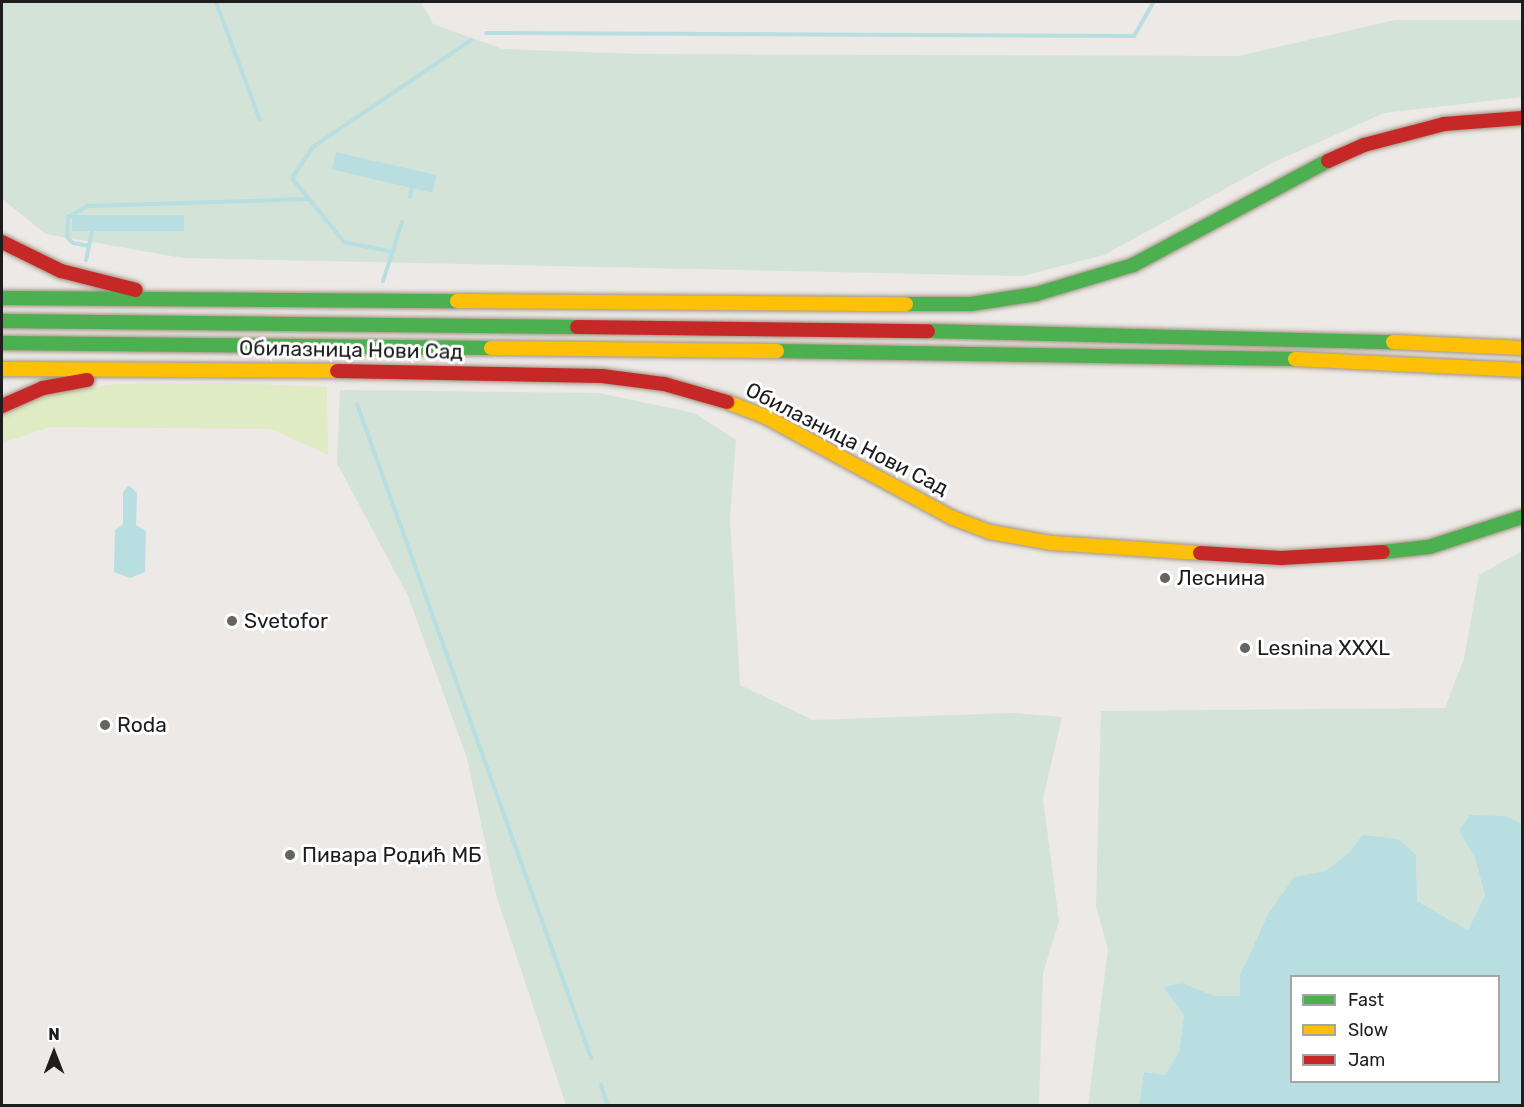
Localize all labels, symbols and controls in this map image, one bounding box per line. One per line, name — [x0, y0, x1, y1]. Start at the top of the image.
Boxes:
street label: Обилазница Нови Сад — [239, 335, 463, 365]
street label: Обилазница Нови Сад — [742, 377, 952, 501]
place label: Леснина — [1177, 565, 1265, 591]
marker: Леснина — [1158, 571, 1172, 585]
place label: Svetofor — [244, 608, 328, 634]
marker: Svetofor — [225, 614, 239, 628]
place label: Lesnina XXXL — [1257, 635, 1390, 661]
marker: Lesnina XXXL — [1238, 641, 1252, 655]
place label: Roda — [117, 712, 167, 738]
marker: Roda — [98, 718, 112, 732]
place label: Пивара Родић МБ — [302, 842, 482, 868]
marker: Пивара Родић МБ — [283, 848, 297, 862]
legend — [1290, 975, 1500, 1083]
text: Fast — [1348, 989, 1384, 1011]
text: Slow — [1348, 1019, 1388, 1041]
north arrow — [24, 1023, 84, 1083]
text: N — [48, 1025, 60, 1044]
text: Jam — [1348, 1049, 1385, 1071]

